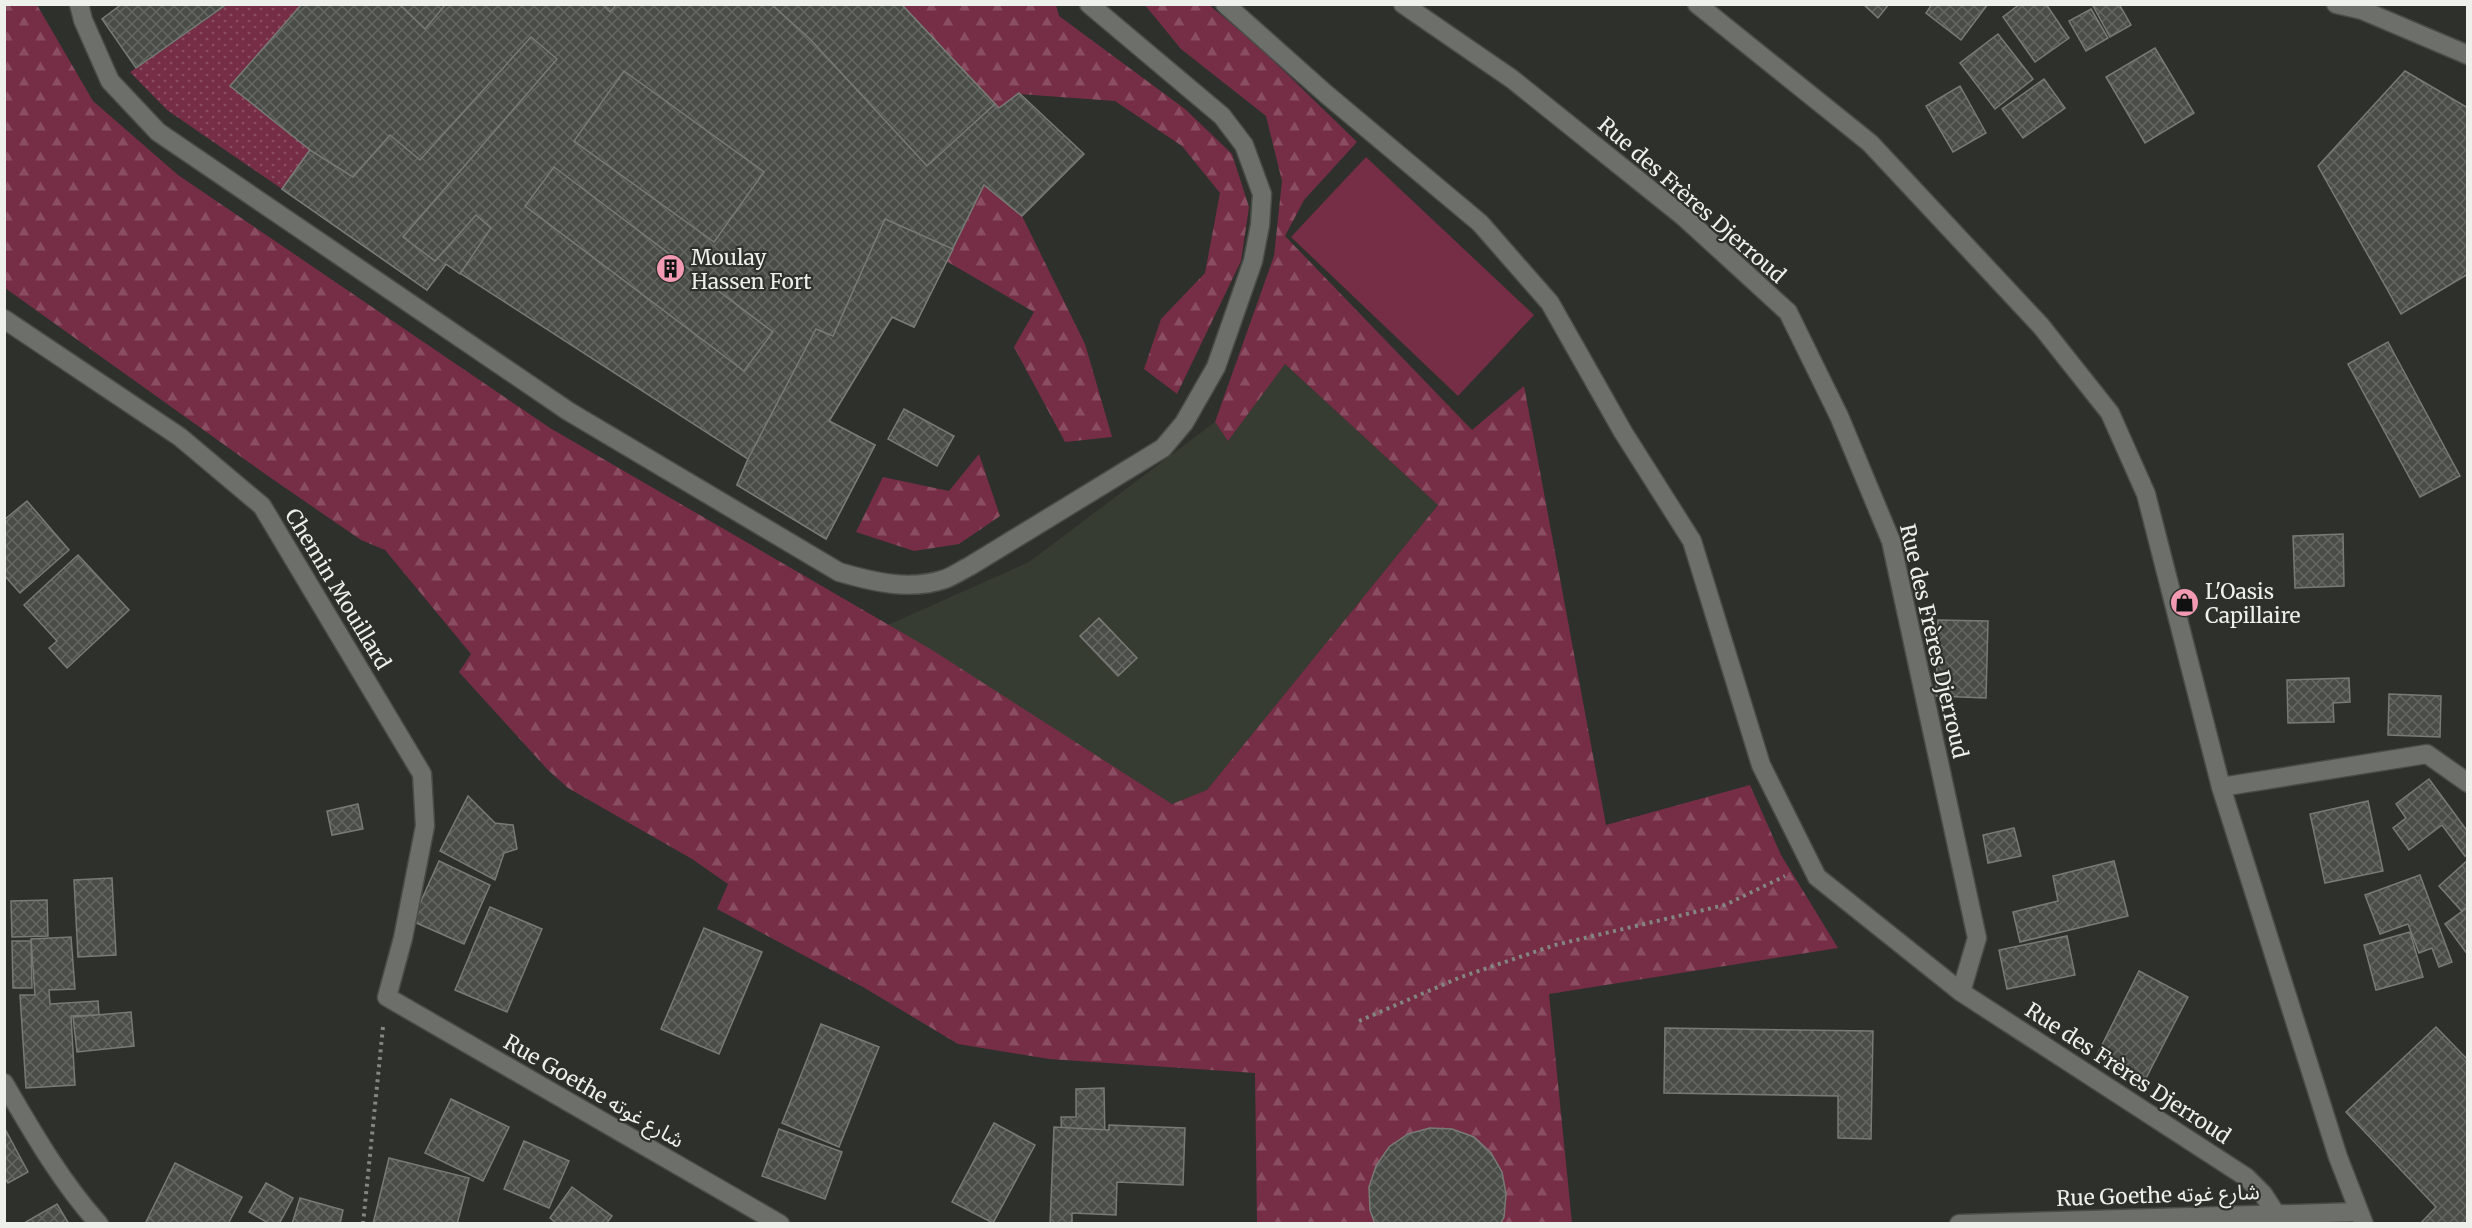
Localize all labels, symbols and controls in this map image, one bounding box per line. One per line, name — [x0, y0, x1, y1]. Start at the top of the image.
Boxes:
street label: Rue des Frères Djerroud — [1593, 111, 1792, 289]
place label: Moulay Hassen Fort — [691, 244, 811, 295]
building icon: Moulay Hassen Fort — [654, 253, 686, 285]
street label: Chemin Mouillard — [279, 503, 397, 675]
street label: Rue des Frères Djerroud — [1894, 521, 1974, 761]
place label: L'Oasis Capillaire — [2205, 578, 2301, 629]
shop icon: L'Oasis Capillaire — [2168, 587, 2200, 619]
street label: Rue des Frères Djerroud — [2020, 996, 2236, 1150]
street label: Rue Goethe شارع غوته — [498, 1028, 689, 1155]
street label: Rue Goethe شارع غوته — [2056, 1178, 2260, 1214]

